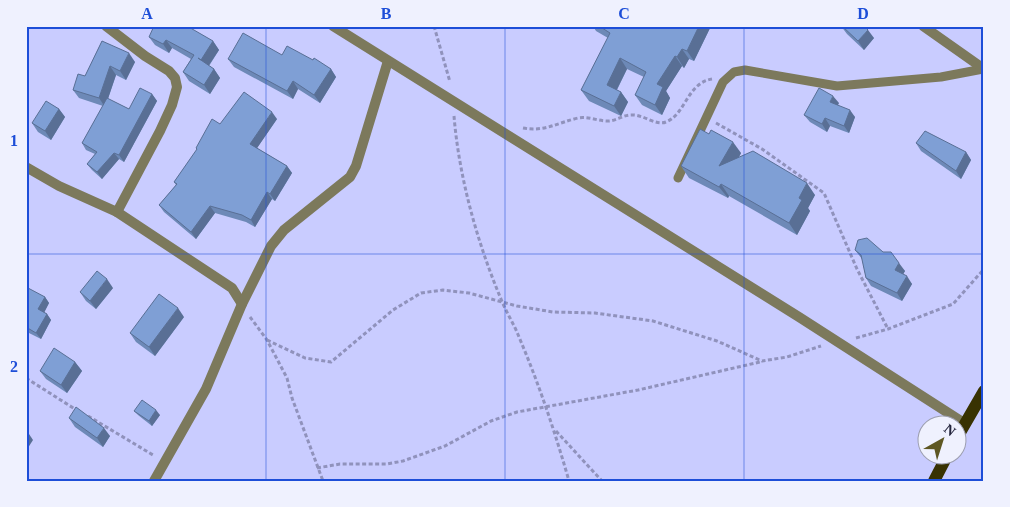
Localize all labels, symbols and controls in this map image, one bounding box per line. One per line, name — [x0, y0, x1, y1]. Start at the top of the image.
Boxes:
text: A — [141, 5, 153, 22]
text: B — [381, 5, 392, 22]
text: C — [618, 5, 630, 22]
text: D — [857, 5, 869, 22]
text: 1 — [10, 132, 18, 149]
text: 2 — [10, 358, 18, 375]
north arrow — [918, 414, 968, 464]
text: N — [941, 421, 959, 439]

